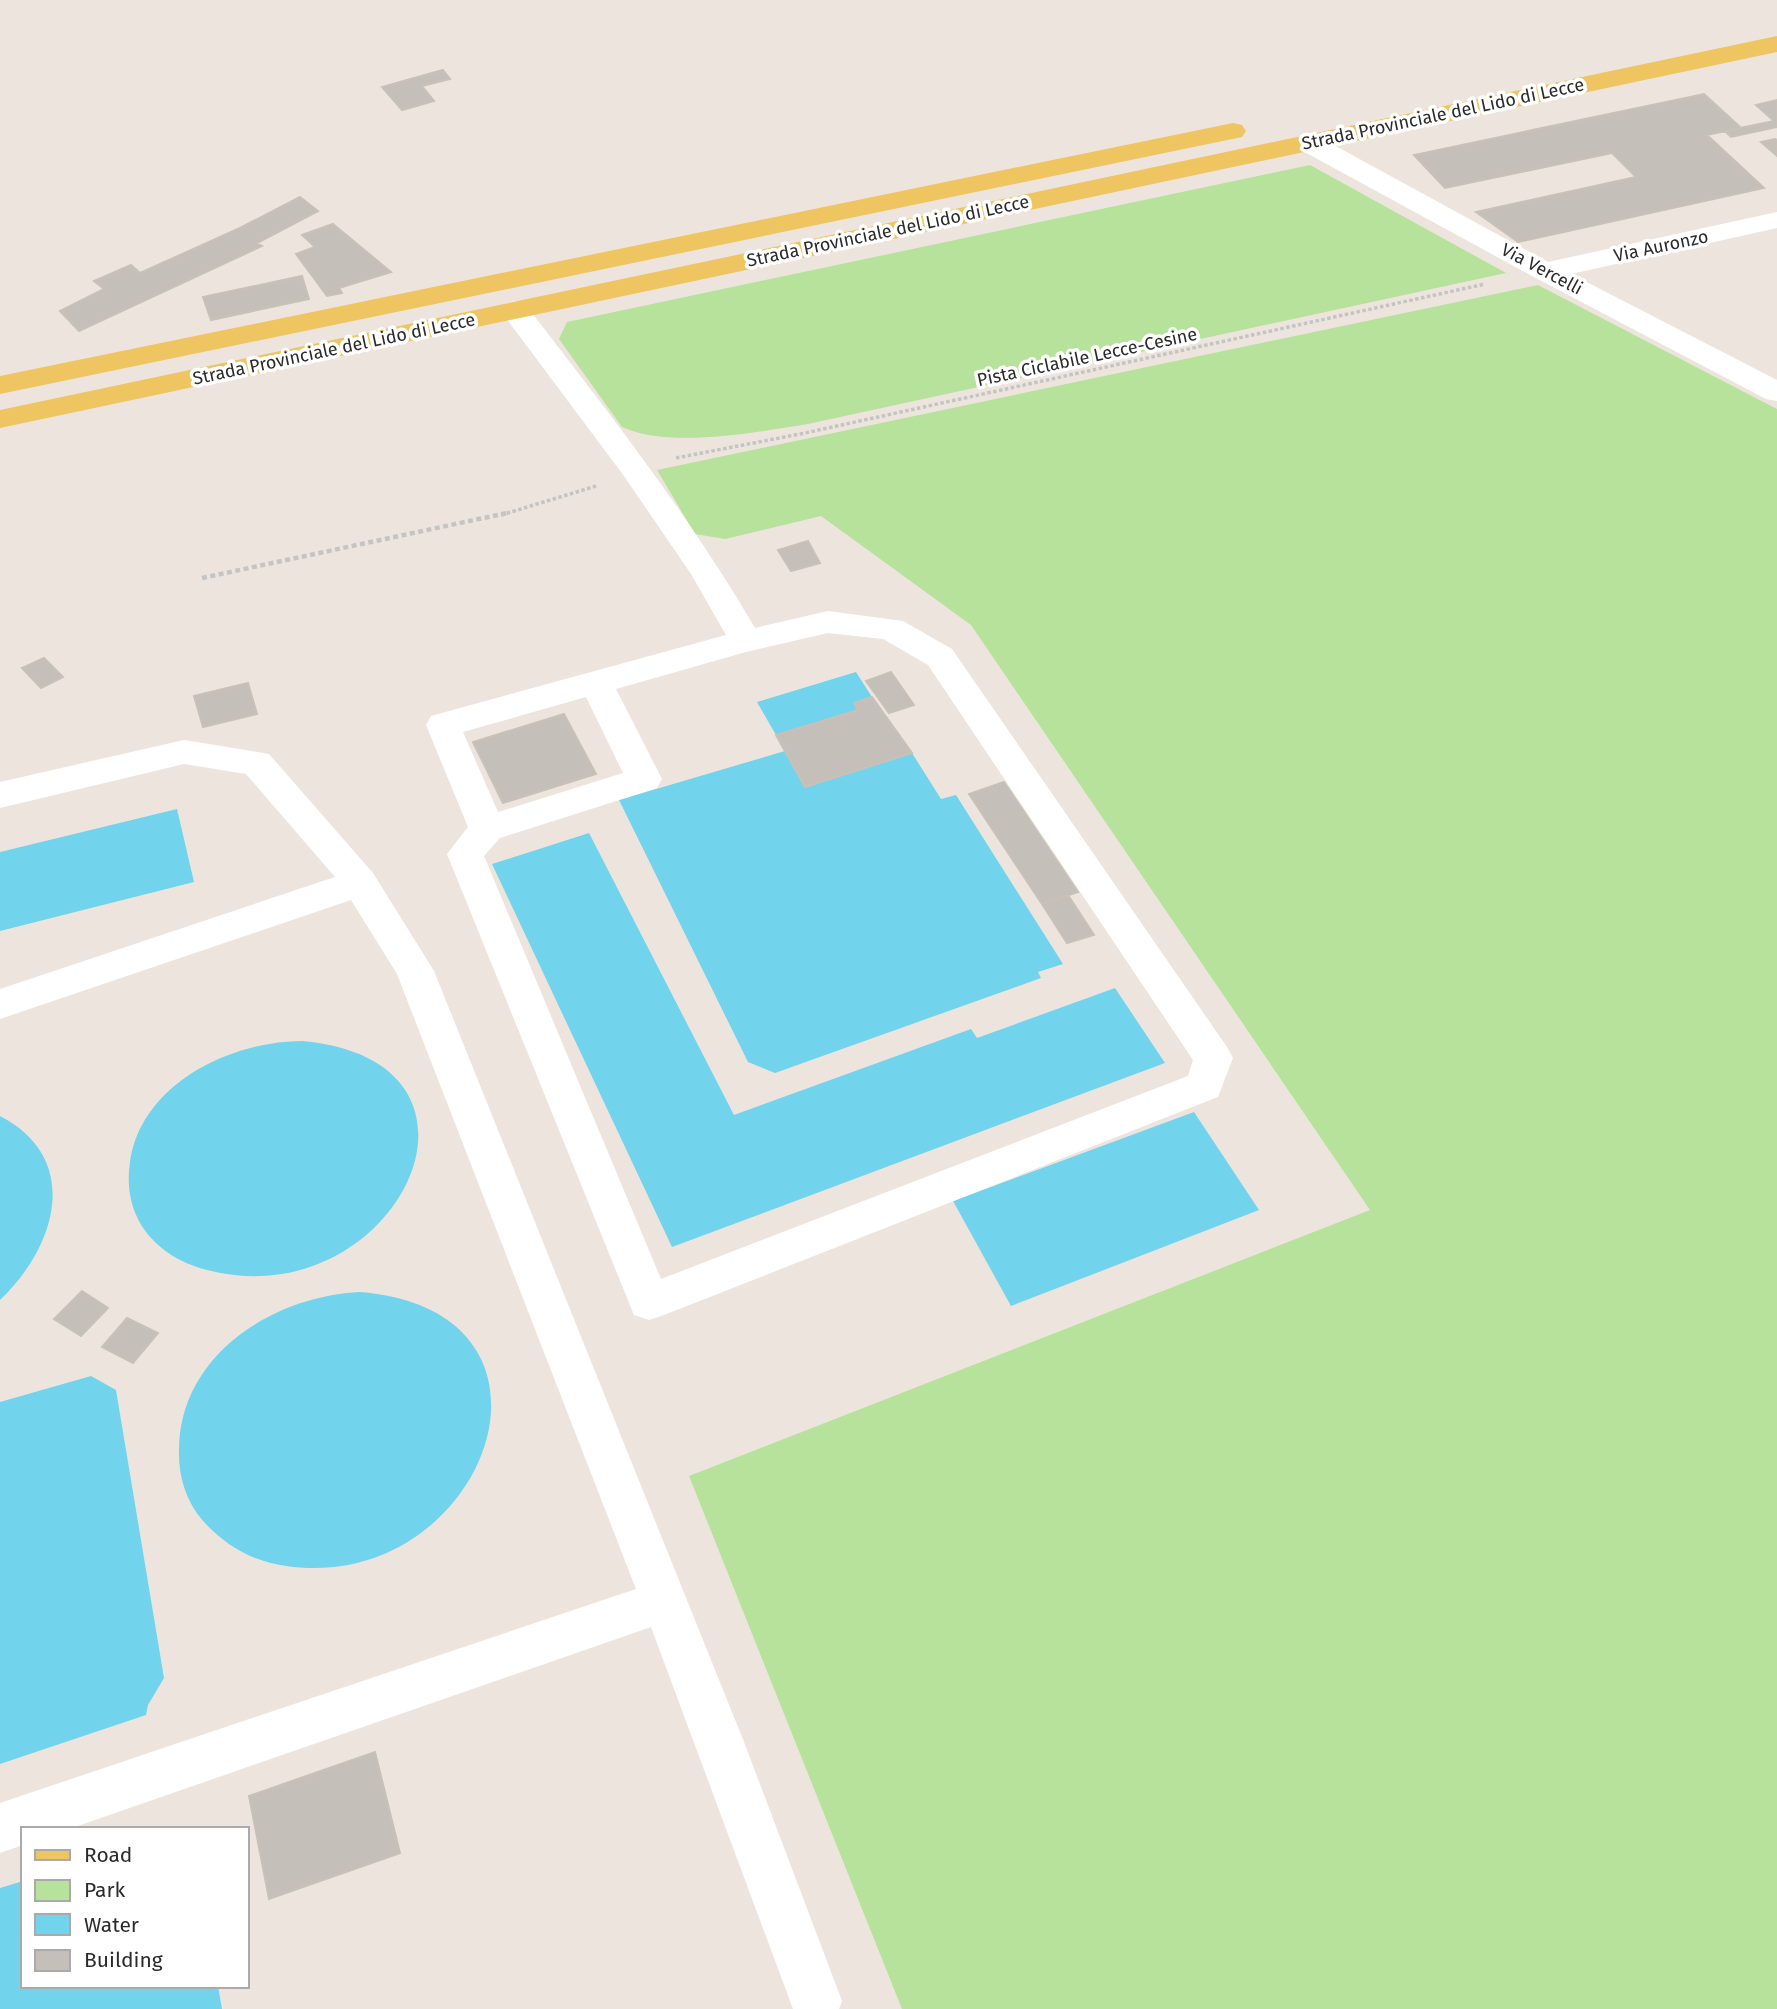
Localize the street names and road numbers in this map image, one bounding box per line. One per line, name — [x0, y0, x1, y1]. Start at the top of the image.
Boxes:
street label: Strada Provinciale del Lido di Lecce — [1300, 73, 1586, 155]
street label: Strada Provinciale del Lido di Lecce — [745, 190, 1031, 272]
street label: Via Auronzo — [1612, 225, 1710, 267]
street label: Via Vercelli — [1497, 238, 1587, 300]
street label: Strada Provinciale del Lido di Lecce — [191, 308, 477, 390]
street label: Pista Ciclabile Lecce-Cesine — [975, 323, 1199, 391]

